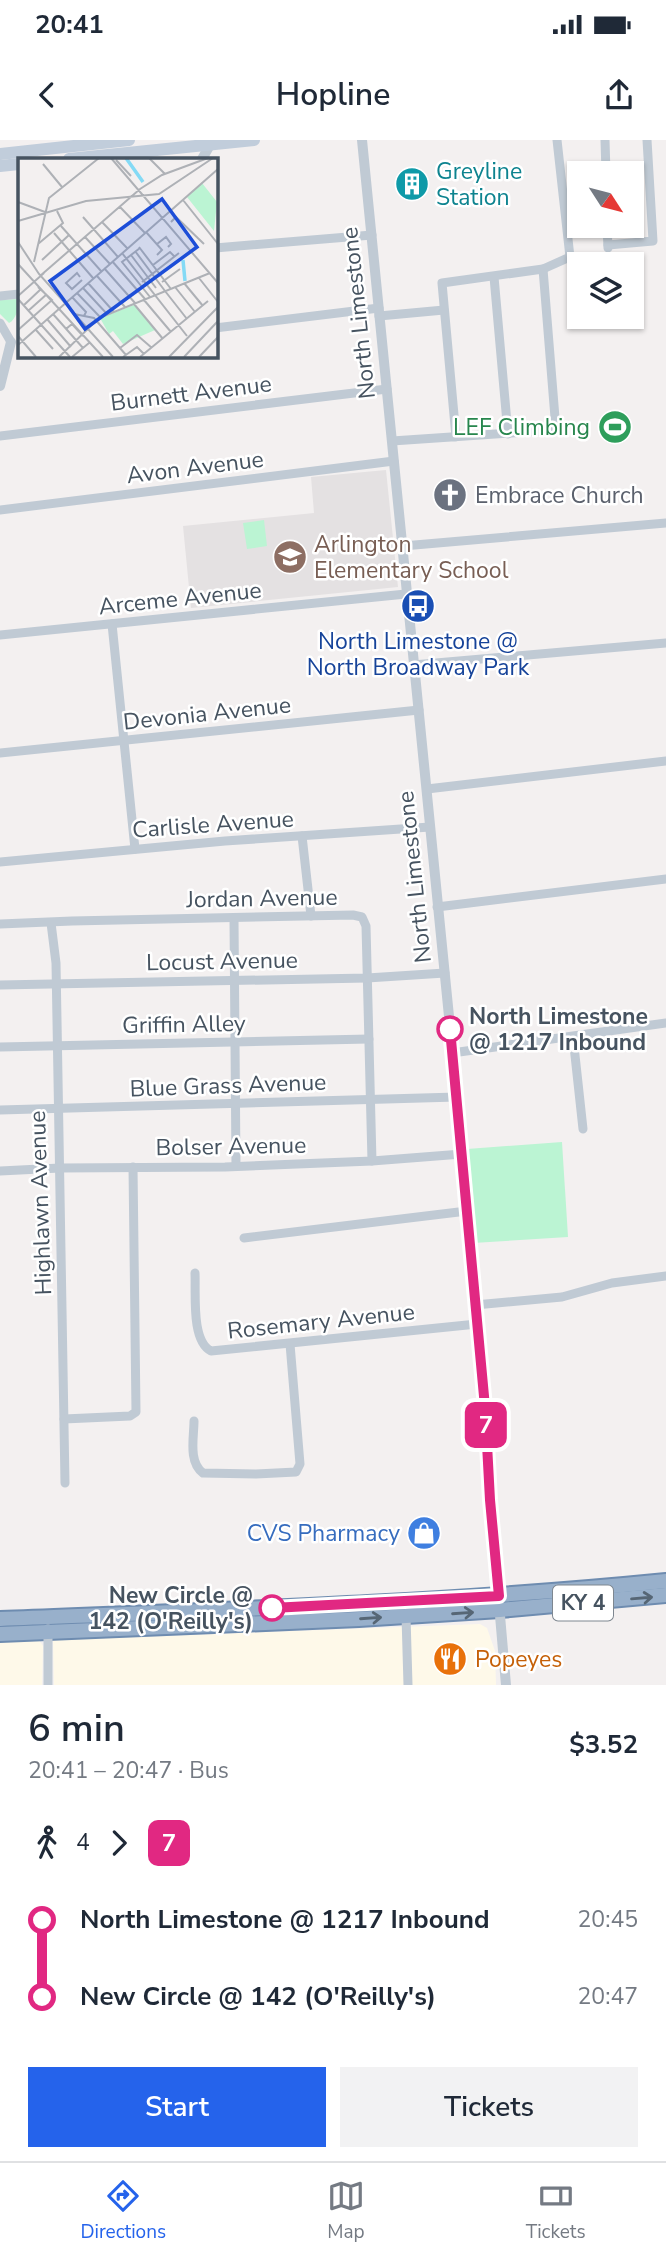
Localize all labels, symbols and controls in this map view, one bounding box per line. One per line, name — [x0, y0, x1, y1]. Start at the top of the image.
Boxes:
text: 20:41 — [35, 7, 104, 42]
text: Hopline — [276, 73, 390, 116]
icon: back — [28, 76, 66, 114]
icon: share — [600, 76, 638, 114]
place label: Greyline Station — [436, 156, 522, 213]
inset map — [18, 158, 217, 357]
north arrow — [567, 161, 644, 238]
map controls — [567, 161, 644, 329]
building icon: Greyline Station — [393, 165, 431, 203]
street label: North Limestone — [334, 226, 383, 400]
button: layers — [567, 252, 644, 329]
street label: Burnett Avenue — [109, 368, 273, 419]
sports icon: LEF Climbing — [596, 408, 634, 446]
place label: LEF Climbing — [453, 412, 590, 443]
street label: Avon Avenue — [125, 444, 265, 491]
church icon: Embrace Church — [431, 476, 469, 514]
place label: Embrace Church — [475, 480, 644, 511]
place label: Arlington Elementary School — [314, 529, 509, 586]
school or university icon: Arlington Elementary School — [271, 538, 309, 576]
street label: Arceme Avenue — [97, 575, 263, 622]
bus stop icon: North Limestone @ North Broadway Park — [399, 587, 437, 625]
place label: North Limestone @ North Broadway Park — [307, 626, 530, 683]
street label: Devonia Avenue — [122, 689, 292, 738]
street label: North Limestone — [390, 790, 439, 964]
street label: Carlisle Avenue — [131, 803, 295, 846]
street label: Jordan Avenue — [185, 882, 338, 915]
street label: Locust Avenue — [146, 945, 298, 978]
place label: North Limestone @ 1217 Inbound — [469, 1001, 648, 1058]
street label: Griffin Alley — [122, 1008, 246, 1041]
marker: North Limestone @ 1217 Inbound — [437, 1016, 463, 1042]
street label: Blue Grass Avenue — [129, 1067, 327, 1104]
street label: Highlawn Avenue — [22, 1110, 59, 1296]
street label: Bolser Avenue — [155, 1130, 307, 1163]
street label: Rosemary Avenue — [226, 1296, 416, 1347]
line badge: 7 — [463, 1402, 509, 1448]
text: 7 — [479, 1409, 493, 1441]
shop icon: CVS Pharmacy — [405, 1514, 443, 1552]
place label: CVS Pharmacy — [247, 1518, 400, 1549]
place label: New Circle @ 142 (O'Reilly's) — [88, 1580, 253, 1637]
road number: KY 4 — [553, 1586, 613, 1620]
one-way arrow — [630, 1591, 652, 1604]
marker: New Circle @ 142 (O'Reilly's) — [259, 1595, 285, 1621]
one-way arrow — [452, 1606, 475, 1619]
one-way arrow — [359, 1611, 382, 1624]
restaurant icon: Popeyes — [431, 1640, 469, 1678]
place label: Popeyes — [475, 1644, 562, 1675]
text: 6 min — [28, 1703, 125, 1754]
text: $3.52 — [569, 1727, 638, 1762]
text: 20:41 – 20:47 · Bus — [28, 1755, 229, 1786]
icon: walk — [28, 1824, 66, 1862]
icon: forward — [100, 1824, 138, 1862]
text: 4 — [76, 1827, 90, 1858]
text: 7 — [162, 1827, 176, 1859]
text: North Limestone @ 1217 Inbound — [80, 1902, 490, 1937]
text: 20:45 — [578, 1904, 638, 1935]
text: New Circle @ 142 (O'Reilly's) — [80, 1979, 436, 2014]
text: 20:47 — [578, 1981, 638, 2012]
button: Start — [28, 2067, 326, 2147]
button: Tickets — [340, 2067, 638, 2147]
tab: Directions — [80, 2177, 166, 2245]
tab: Map — [327, 2177, 365, 2245]
tab: Tickets — [526, 2177, 586, 2245]

